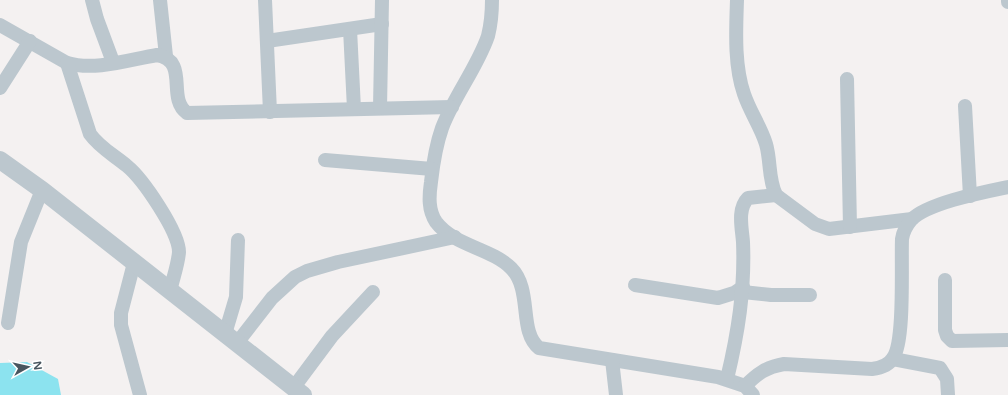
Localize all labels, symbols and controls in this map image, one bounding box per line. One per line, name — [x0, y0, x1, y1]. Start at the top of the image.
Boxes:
north arrow — [8, 347, 48, 387]
text: N — [30, 360, 44, 371]

